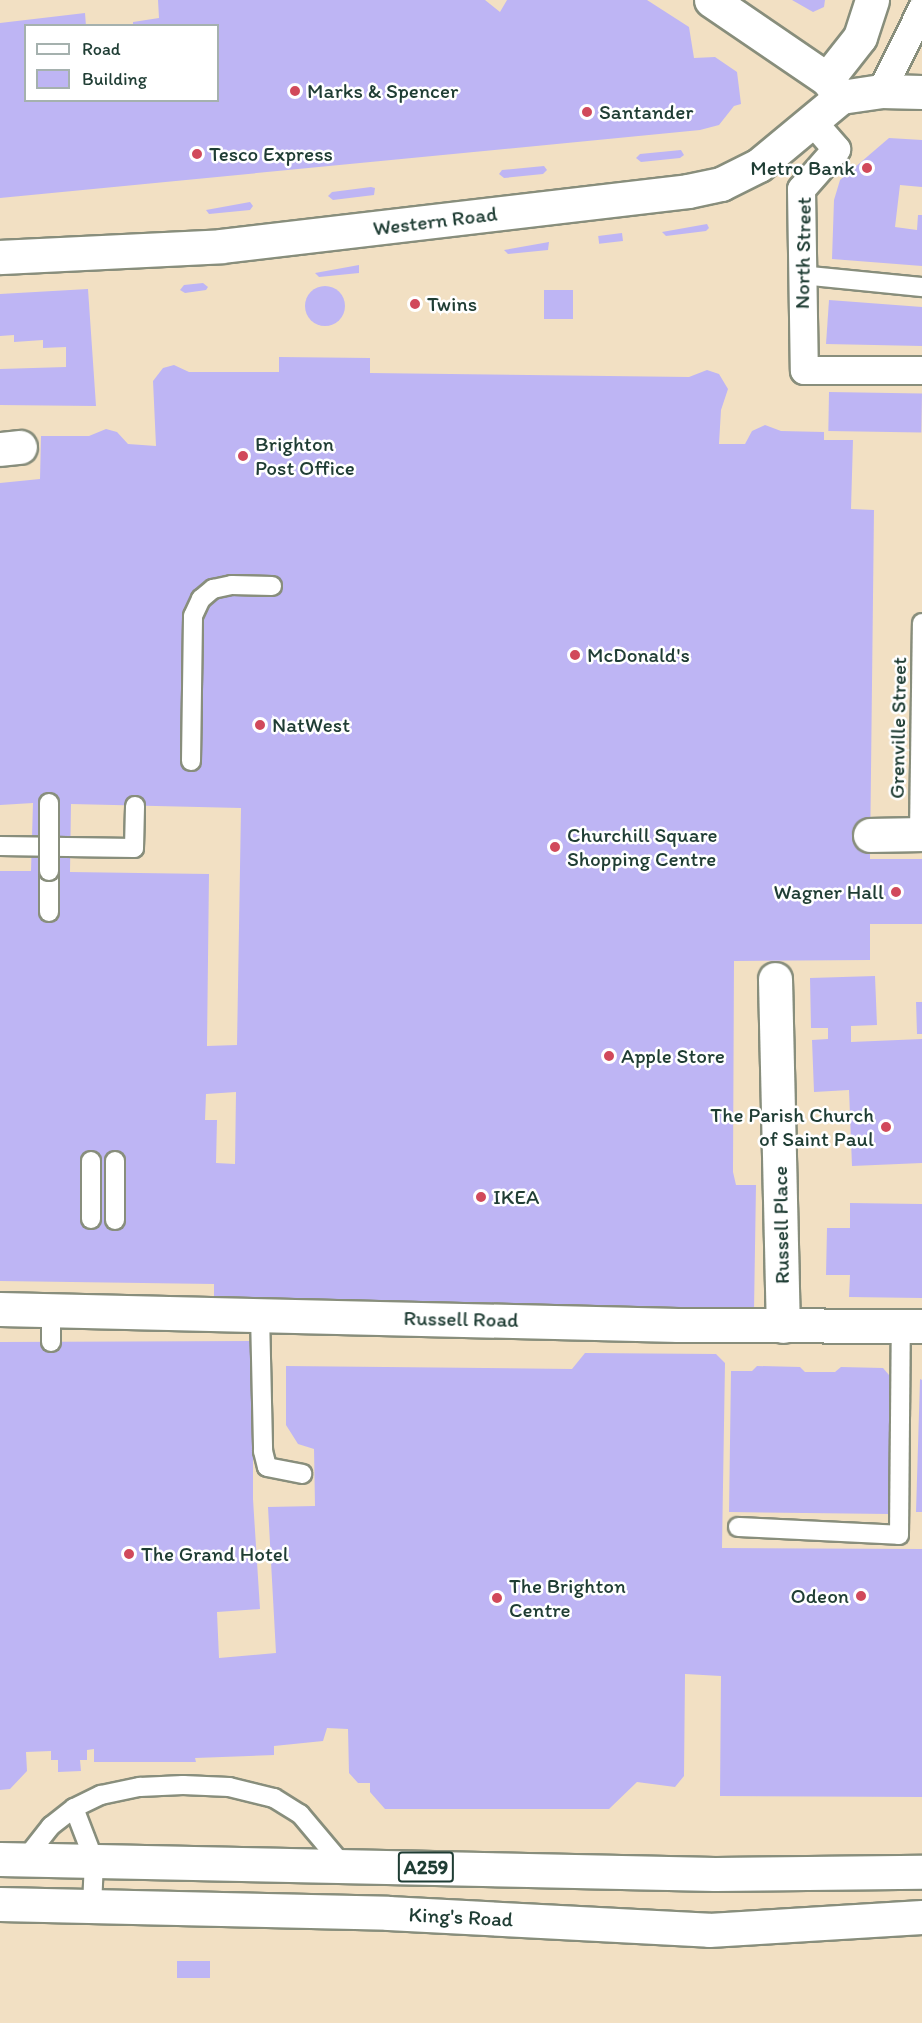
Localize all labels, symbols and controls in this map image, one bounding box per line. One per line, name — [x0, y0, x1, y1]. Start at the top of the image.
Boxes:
legend — [24, 24, 219, 102]
text: Road — [82, 38, 121, 60]
text: Building — [82, 68, 147, 90]
place label: Marks & Spencer — [307, 78, 458, 104]
marker: Marks & Spencer — [288, 84, 302, 98]
place label: Santander — [599, 99, 693, 125]
marker: Santander — [580, 105, 594, 119]
place label: Tesco Express — [209, 141, 332, 167]
marker: Tesco Express — [190, 147, 204, 161]
place label: Metro Bank — [750, 155, 855, 181]
marker: Metro Bank — [860, 161, 874, 175]
street label: North Street — [789, 197, 817, 309]
street label: Western Road — [372, 201, 498, 241]
place label: Twins — [427, 291, 477, 317]
marker: Twins — [408, 297, 422, 311]
place label: Brighton Post Office — [255, 431, 355, 481]
marker: Brighton Post Office — [236, 449, 250, 463]
place label: McDonald's — [587, 642, 690, 668]
marker: McDonald's — [568, 648, 582, 662]
street label: Grenville Street — [884, 657, 912, 799]
place label: NatWest — [272, 712, 350, 738]
marker: NatWest — [253, 718, 267, 732]
place label: Churchill Square Shopping Centre — [567, 822, 717, 872]
marker: Churchill Square Shopping Centre — [548, 840, 562, 854]
place label: Wagner Hall — [773, 879, 884, 905]
marker: Wagner Hall — [889, 885, 903, 899]
place label: Apple Store — [621, 1043, 725, 1069]
marker: Apple Store — [602, 1049, 616, 1063]
place label: The Parish Church of Saint Paul — [709, 1102, 874, 1152]
marker: The Parish Church of Saint Paul — [879, 1120, 893, 1134]
street label: Russell Place — [767, 1166, 795, 1284]
place label: IKEA — [493, 1184, 539, 1210]
marker: IKEA — [474, 1190, 488, 1204]
street label: Russell Road — [403, 1305, 519, 1333]
place label: The Grand Hotel — [141, 1541, 289, 1567]
marker: The Grand Hotel — [122, 1547, 136, 1561]
place label: The Brighton Centre — [509, 1573, 626, 1623]
place label: Odeon — [791, 1583, 849, 1609]
marker: Odeon — [854, 1589, 868, 1603]
marker: The Brighton Centre — [490, 1591, 504, 1605]
road number: A259 — [398, 1850, 454, 1884]
street label: King's Road — [408, 1902, 514, 1932]

